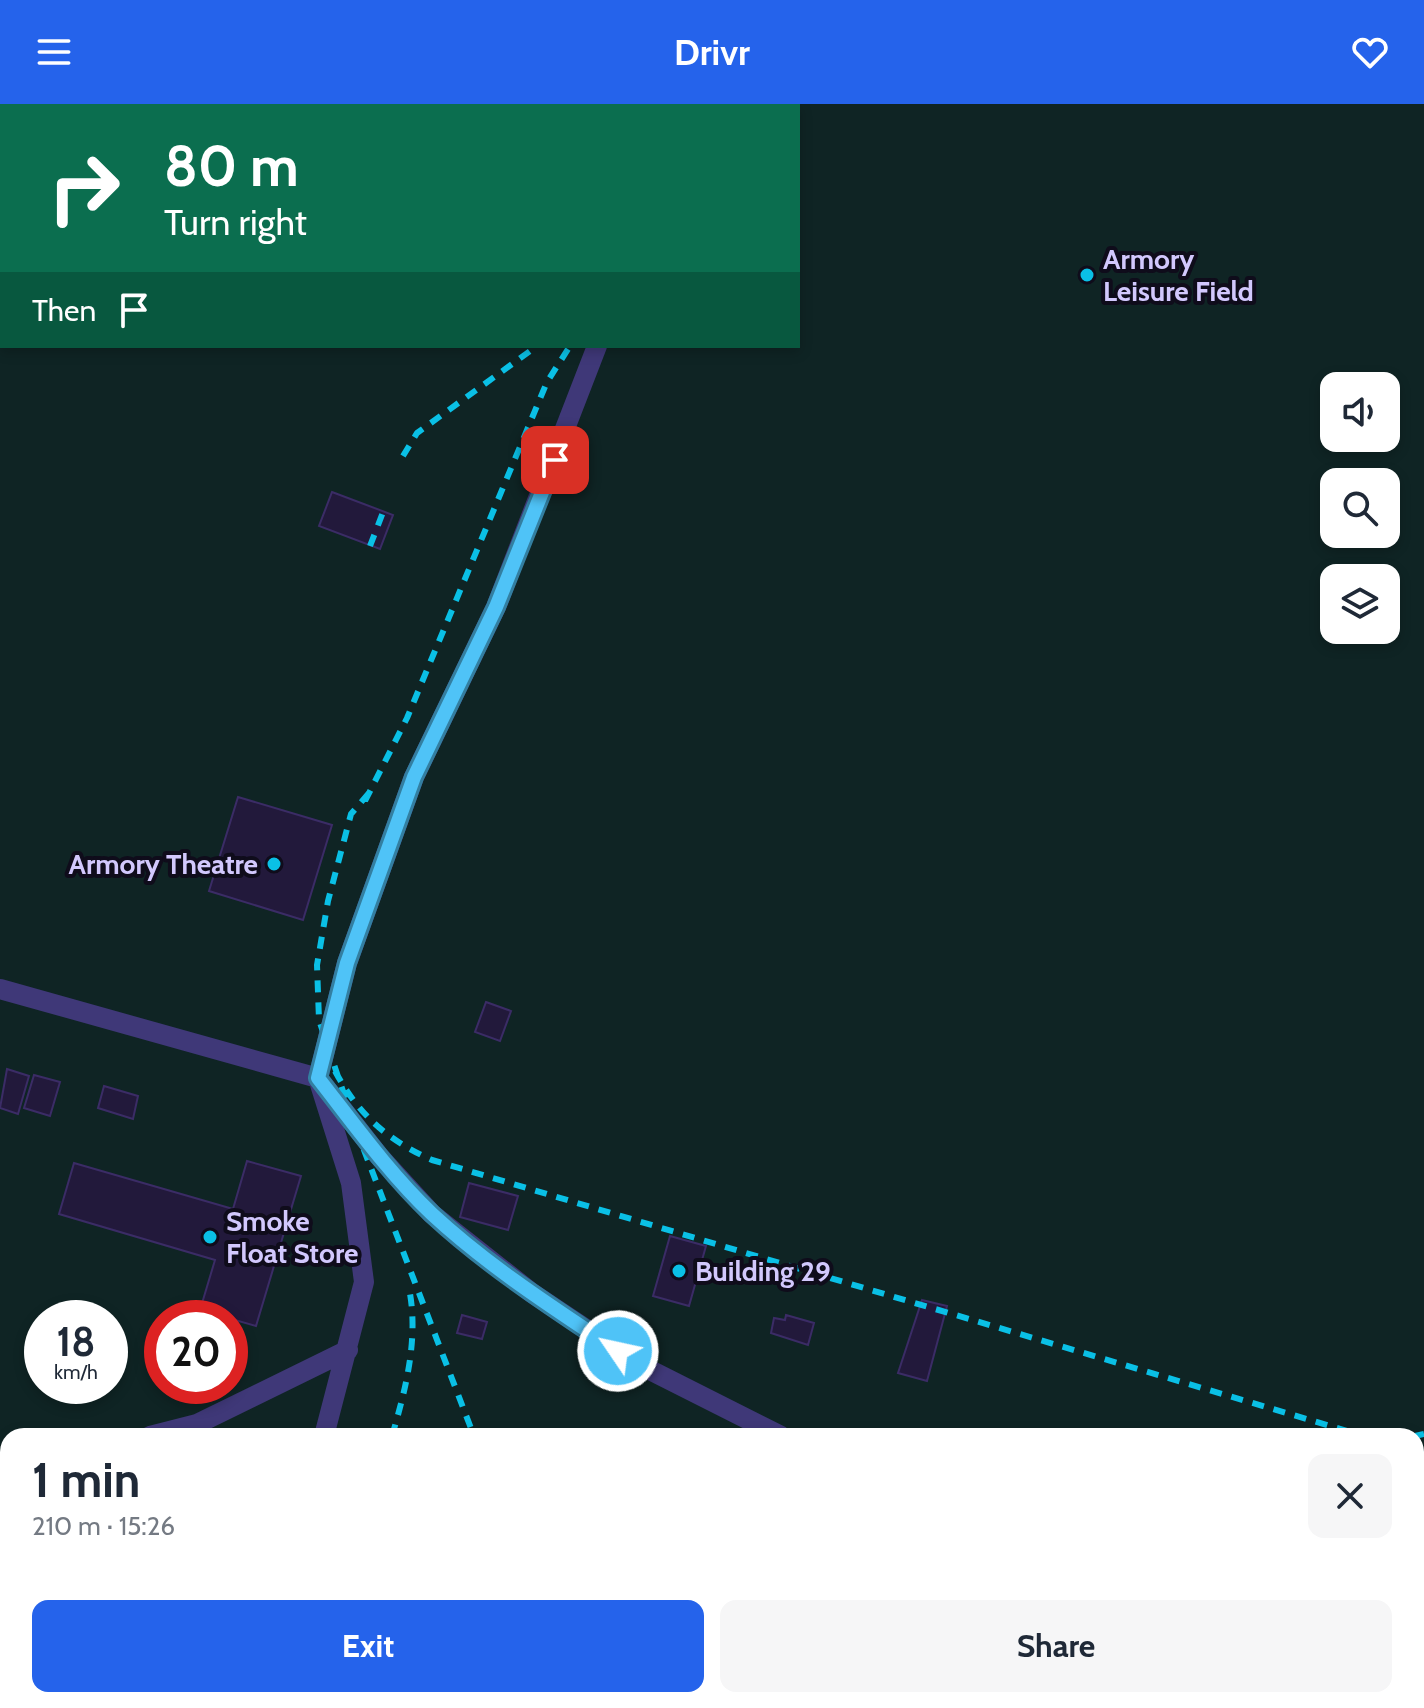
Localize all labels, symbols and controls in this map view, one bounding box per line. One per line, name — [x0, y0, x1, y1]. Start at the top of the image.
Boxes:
icon: menu — [32, 30, 76, 74]
text: Drivr — [674, 30, 750, 74]
icon: heart — [1348, 30, 1392, 74]
text: 80 m — [164, 132, 299, 200]
icon: right — [32, 136, 136, 240]
text: Turn right — [164, 200, 307, 244]
place label: Armory Leisure Field — [1103, 242, 1254, 308]
marker: Armory Leisure Field — [1078, 266, 1096, 284]
icon: arrive — [112, 288, 156, 332]
text: Then — [32, 292, 96, 329]
map controls — [1320, 372, 1400, 644]
button: sound — [1320, 372, 1400, 452]
pin — [521, 426, 589, 494]
icon: arrive — [533, 438, 577, 482]
button: search — [1320, 468, 1400, 548]
button: layers — [1320, 564, 1400, 644]
place label: Armory Theatre — [68, 847, 258, 881]
marker: Armory Theatre — [265, 855, 283, 873]
place label: Smoke Float Store — [226, 1204, 358, 1270]
marker: Smoke Float Store — [201, 1228, 219, 1246]
place label: Building 29 — [695, 1254, 831, 1288]
marker: Building 29 — [670, 1262, 688, 1280]
speed limit sign: 20 — [144, 1300, 248, 1404]
position arrow — [576, 1309, 660, 1393]
text: 18 — [57, 1317, 95, 1366]
text: km/h — [54, 1360, 98, 1384]
text: 1 min — [32, 1451, 140, 1509]
button: close — [1308, 1454, 1392, 1538]
text: 210 m · 15:26 — [32, 1510, 175, 1542]
button: Exit — [32, 1600, 704, 1692]
button: Share — [720, 1600, 1392, 1692]

